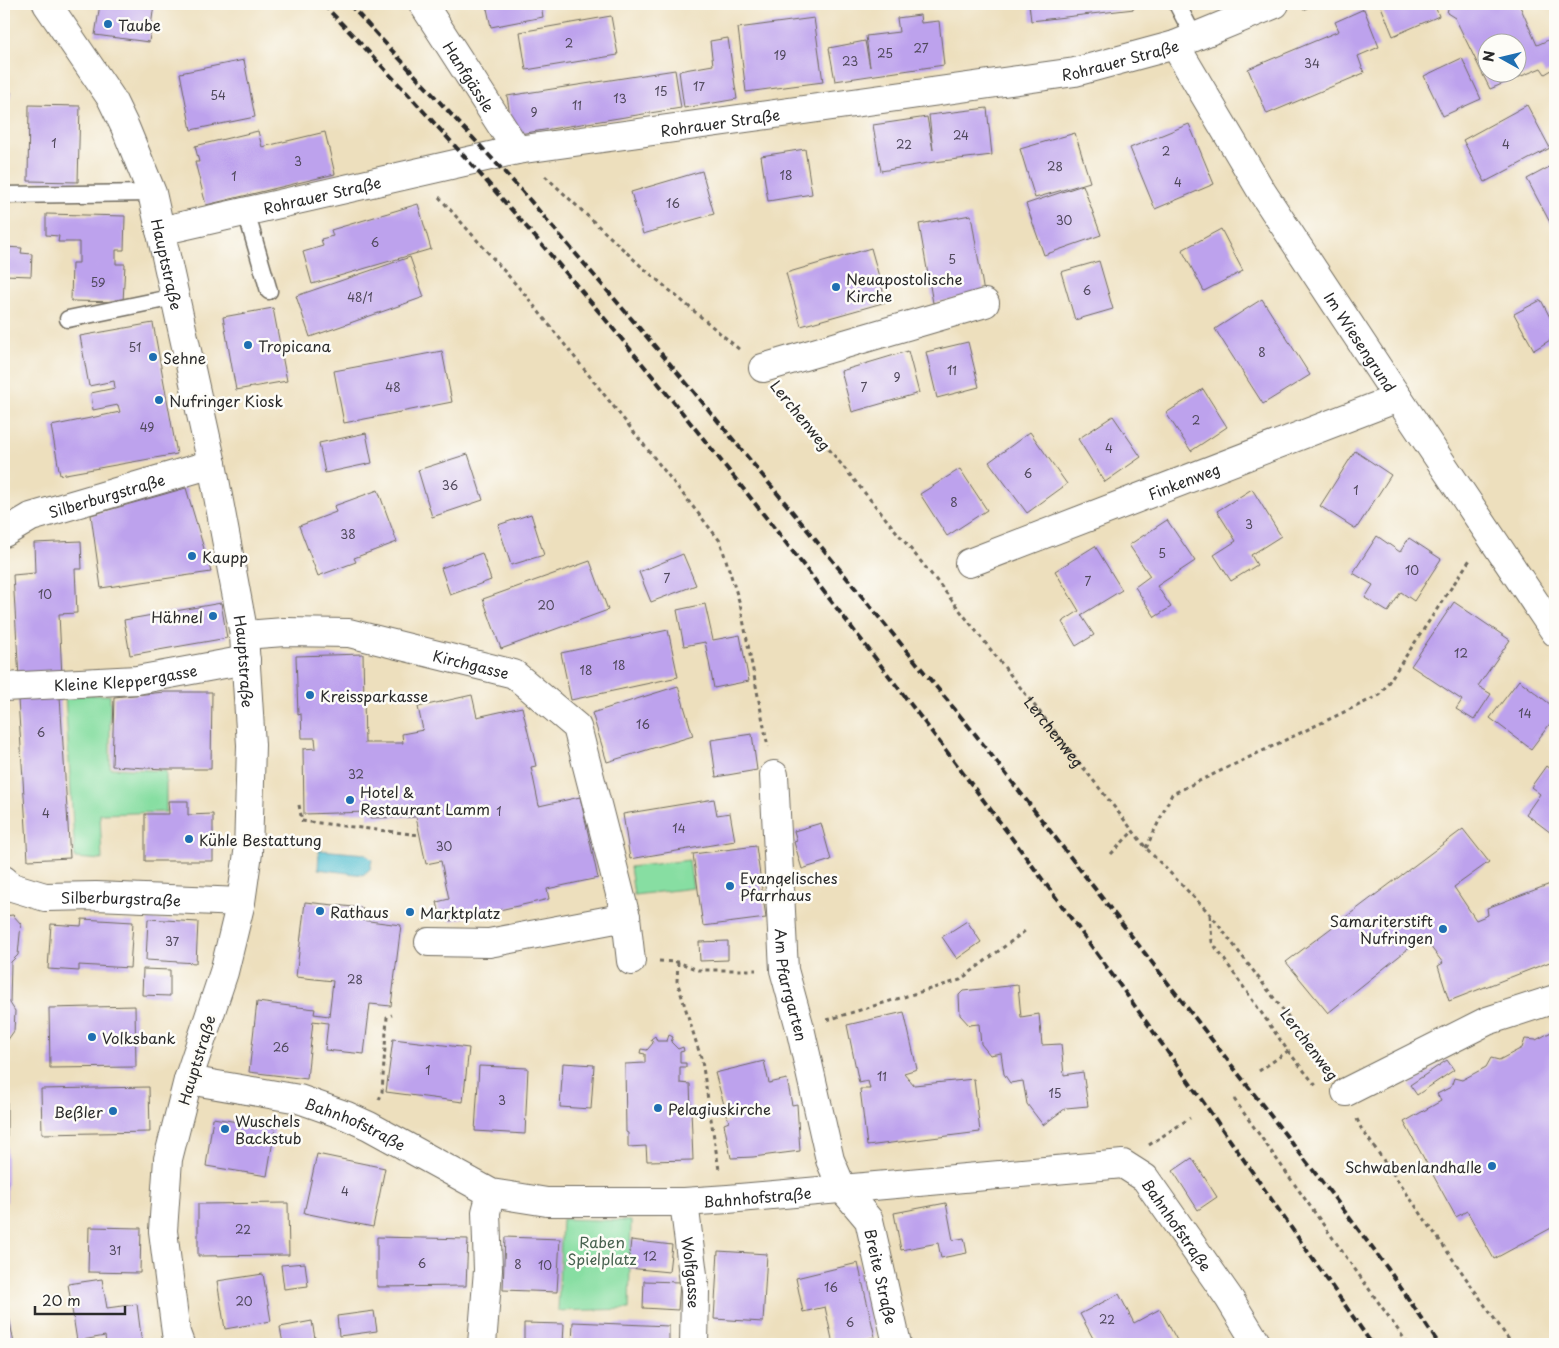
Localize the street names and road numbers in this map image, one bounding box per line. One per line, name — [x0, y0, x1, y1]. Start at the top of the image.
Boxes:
street label: Rohrauer Straße — [1060, 33, 1181, 85]
street label: Hanfgässle — [438, 36, 501, 116]
street label: Rohrauer Straße — [659, 102, 781, 141]
street label: Rohrauer Straße — [261, 170, 383, 219]
street label: Hauptstraße — [146, 216, 189, 312]
street label: Im Wiesengrund — [1319, 287, 1402, 396]
street label: Lerchenweg — [765, 375, 837, 455]
street label: Finkenweg — [1144, 456, 1223, 505]
street label: Silberburgstraße — [46, 467, 167, 523]
street label: Hauptstraße — [229, 613, 260, 708]
street label: Kirchgasse — [431, 643, 512, 684]
street label: Kleine Kleppergasse — [53, 658, 199, 696]
street label: Lerchenweg — [1019, 691, 1090, 772]
street label: Silberburgstraße — [61, 884, 181, 911]
street label: Am Pfarrgarten — [770, 928, 814, 1043]
street label: Lerchenweg — [1275, 1003, 1345, 1085]
street label: Hauptstraße — [171, 1012, 221, 1108]
street label: Bahnhofstraße — [302, 1091, 410, 1156]
street label: Bahnhofstraße — [1137, 1173, 1218, 1275]
street label: Bahnhofstraße — [702, 1180, 812, 1212]
street label: Breite Straße — [860, 1227, 904, 1326]
street label: Wolfgasse — [677, 1235, 707, 1309]

